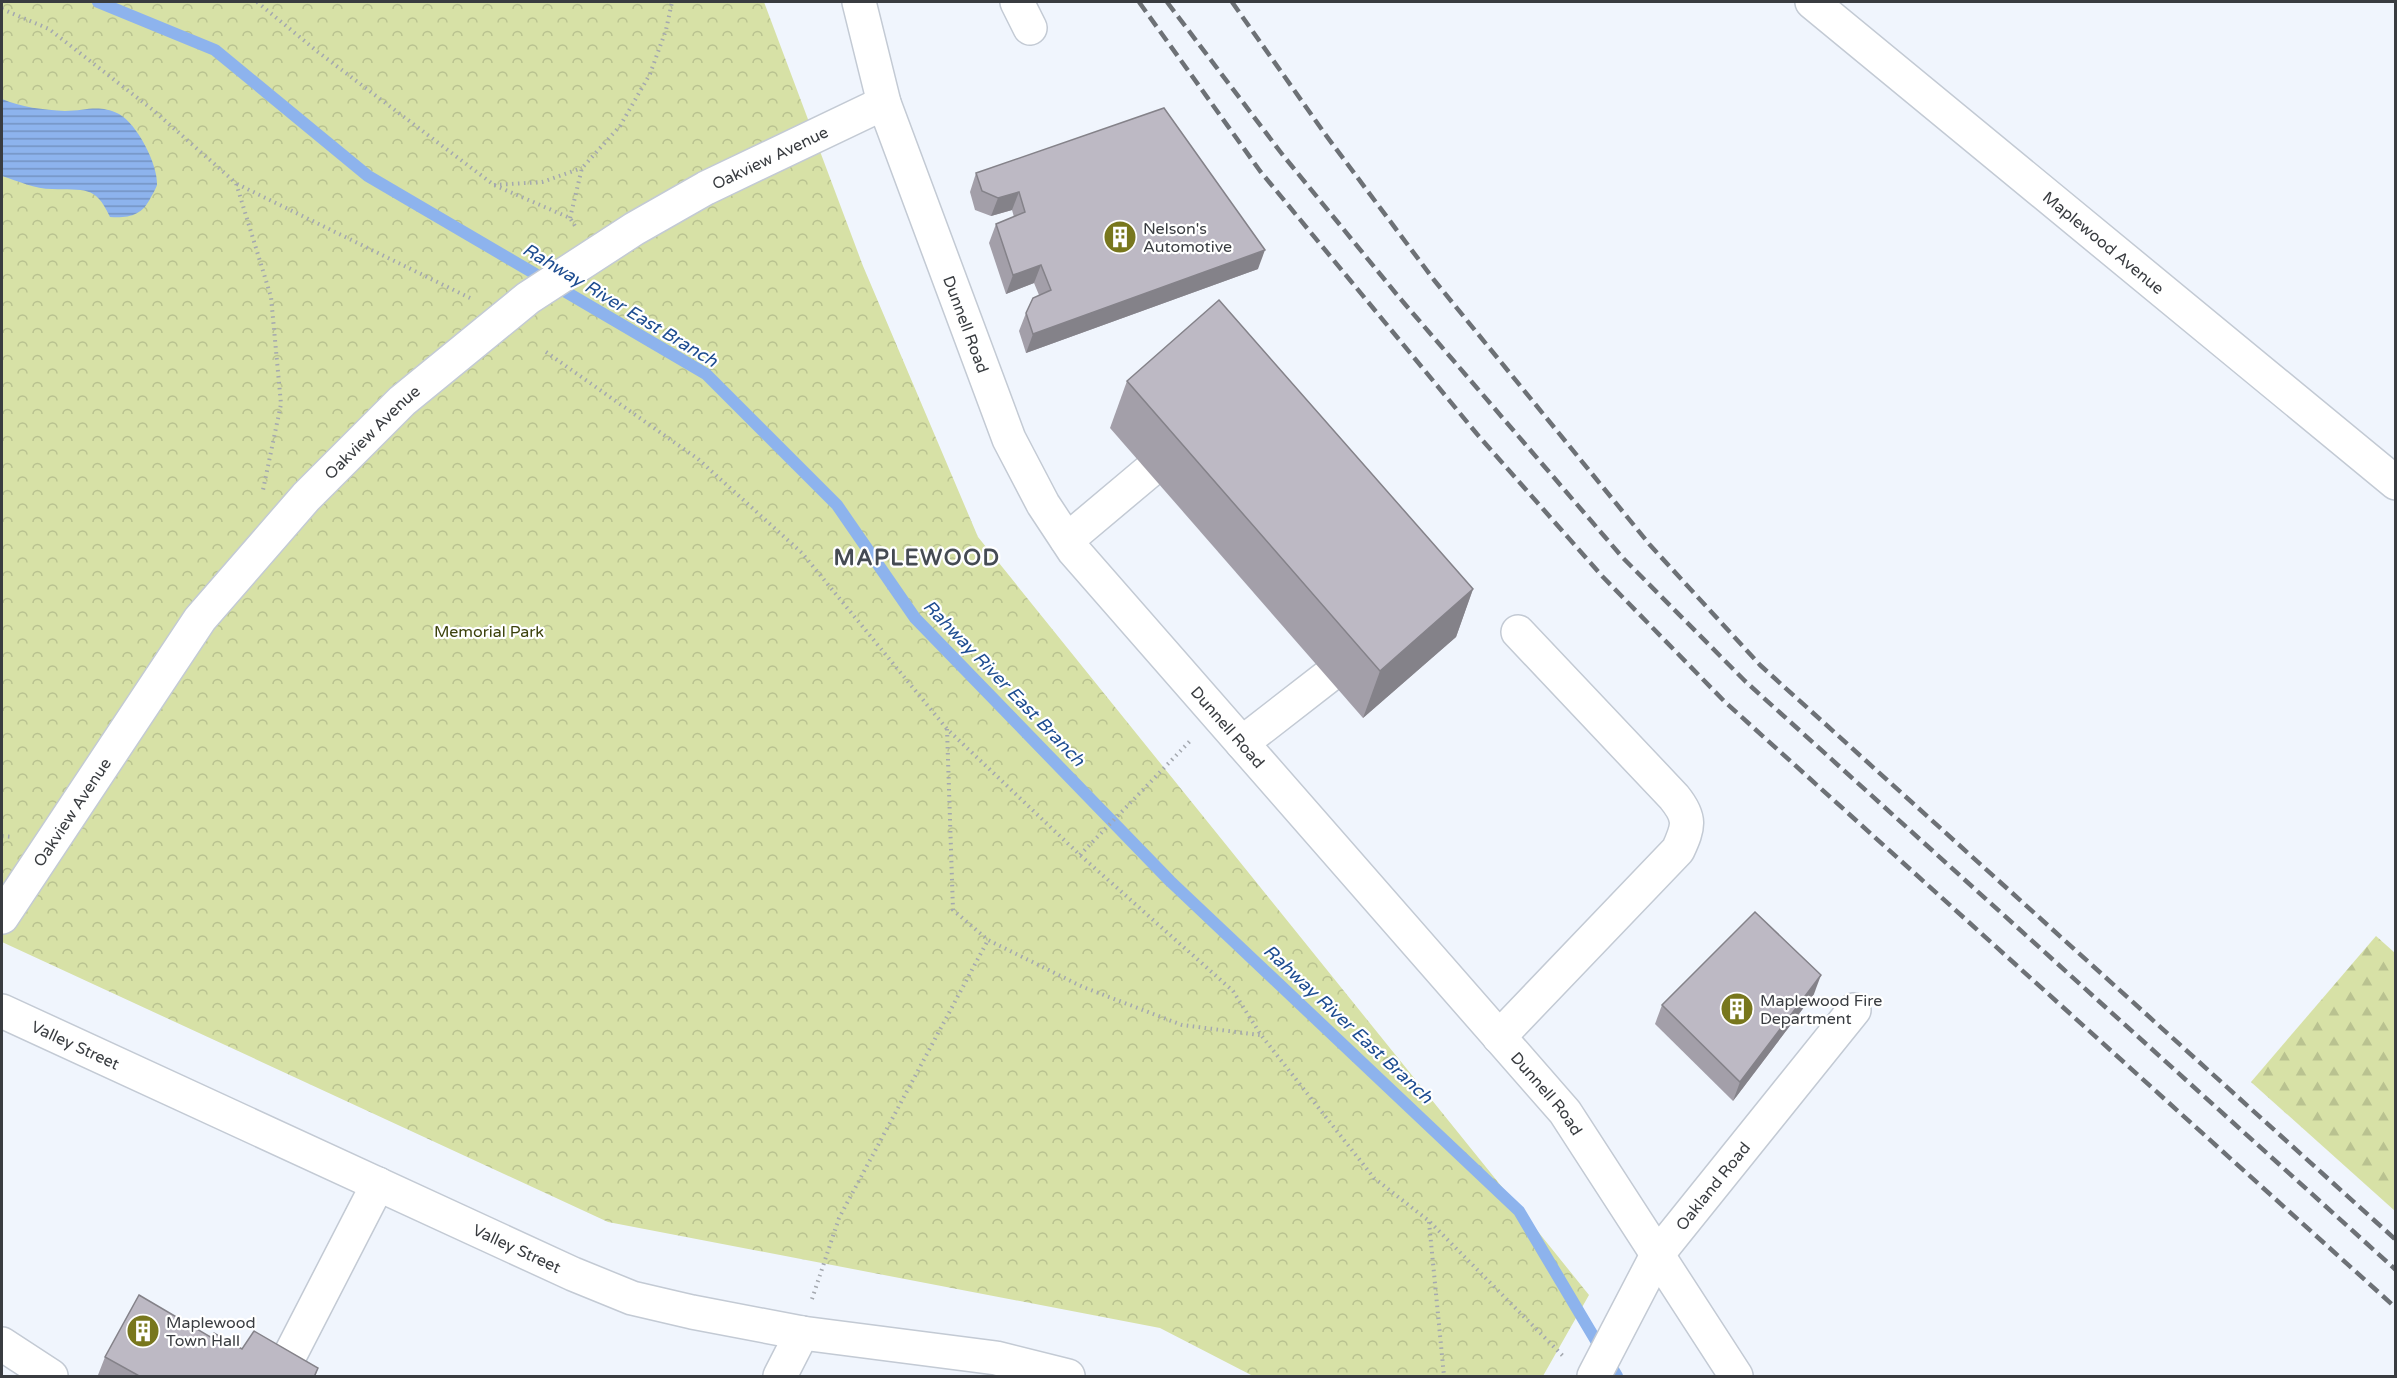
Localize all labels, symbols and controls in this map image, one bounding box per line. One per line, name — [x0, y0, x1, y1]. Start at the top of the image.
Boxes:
street label: Oakview Avenue — [709, 122, 832, 195]
street label: Maplewood Avenue — [2038, 187, 2168, 299]
building icon: Nelson's Automotive — [1102, 219, 1138, 255]
place label: Nelson's Automotive — [1143, 219, 1232, 257]
water label: Rahway River East Branch — [519, 238, 722, 372]
street label: Dunnell Road — [938, 273, 993, 376]
street label: Oakview Avenue — [320, 381, 424, 484]
district label: MAPLEWOOD — [833, 545, 1001, 571]
water label: Rahway River East Branch — [919, 595, 1090, 772]
park label: Memorial Park — [434, 622, 544, 642]
street label: Dunnell Road — [1186, 682, 1269, 773]
street label: Oakview Avenue — [29, 755, 116, 871]
water label: Rahway River East Branch — [1259, 940, 1438, 1109]
building icon: Maplewood Fire Department — [1719, 991, 1755, 1027]
place label: Maplewood Fire Department — [1760, 991, 1882, 1029]
street label: Valley Street — [28, 1017, 122, 1075]
street label: Dunnell Road — [1506, 1048, 1586, 1139]
street label: Oakland Road — [1672, 1138, 1755, 1235]
street label: Valley Street — [469, 1220, 564, 1278]
building icon: Maplewood Town Hall — [125, 1313, 161, 1349]
place label: Maplewood Town Hall — [166, 1313, 256, 1351]

